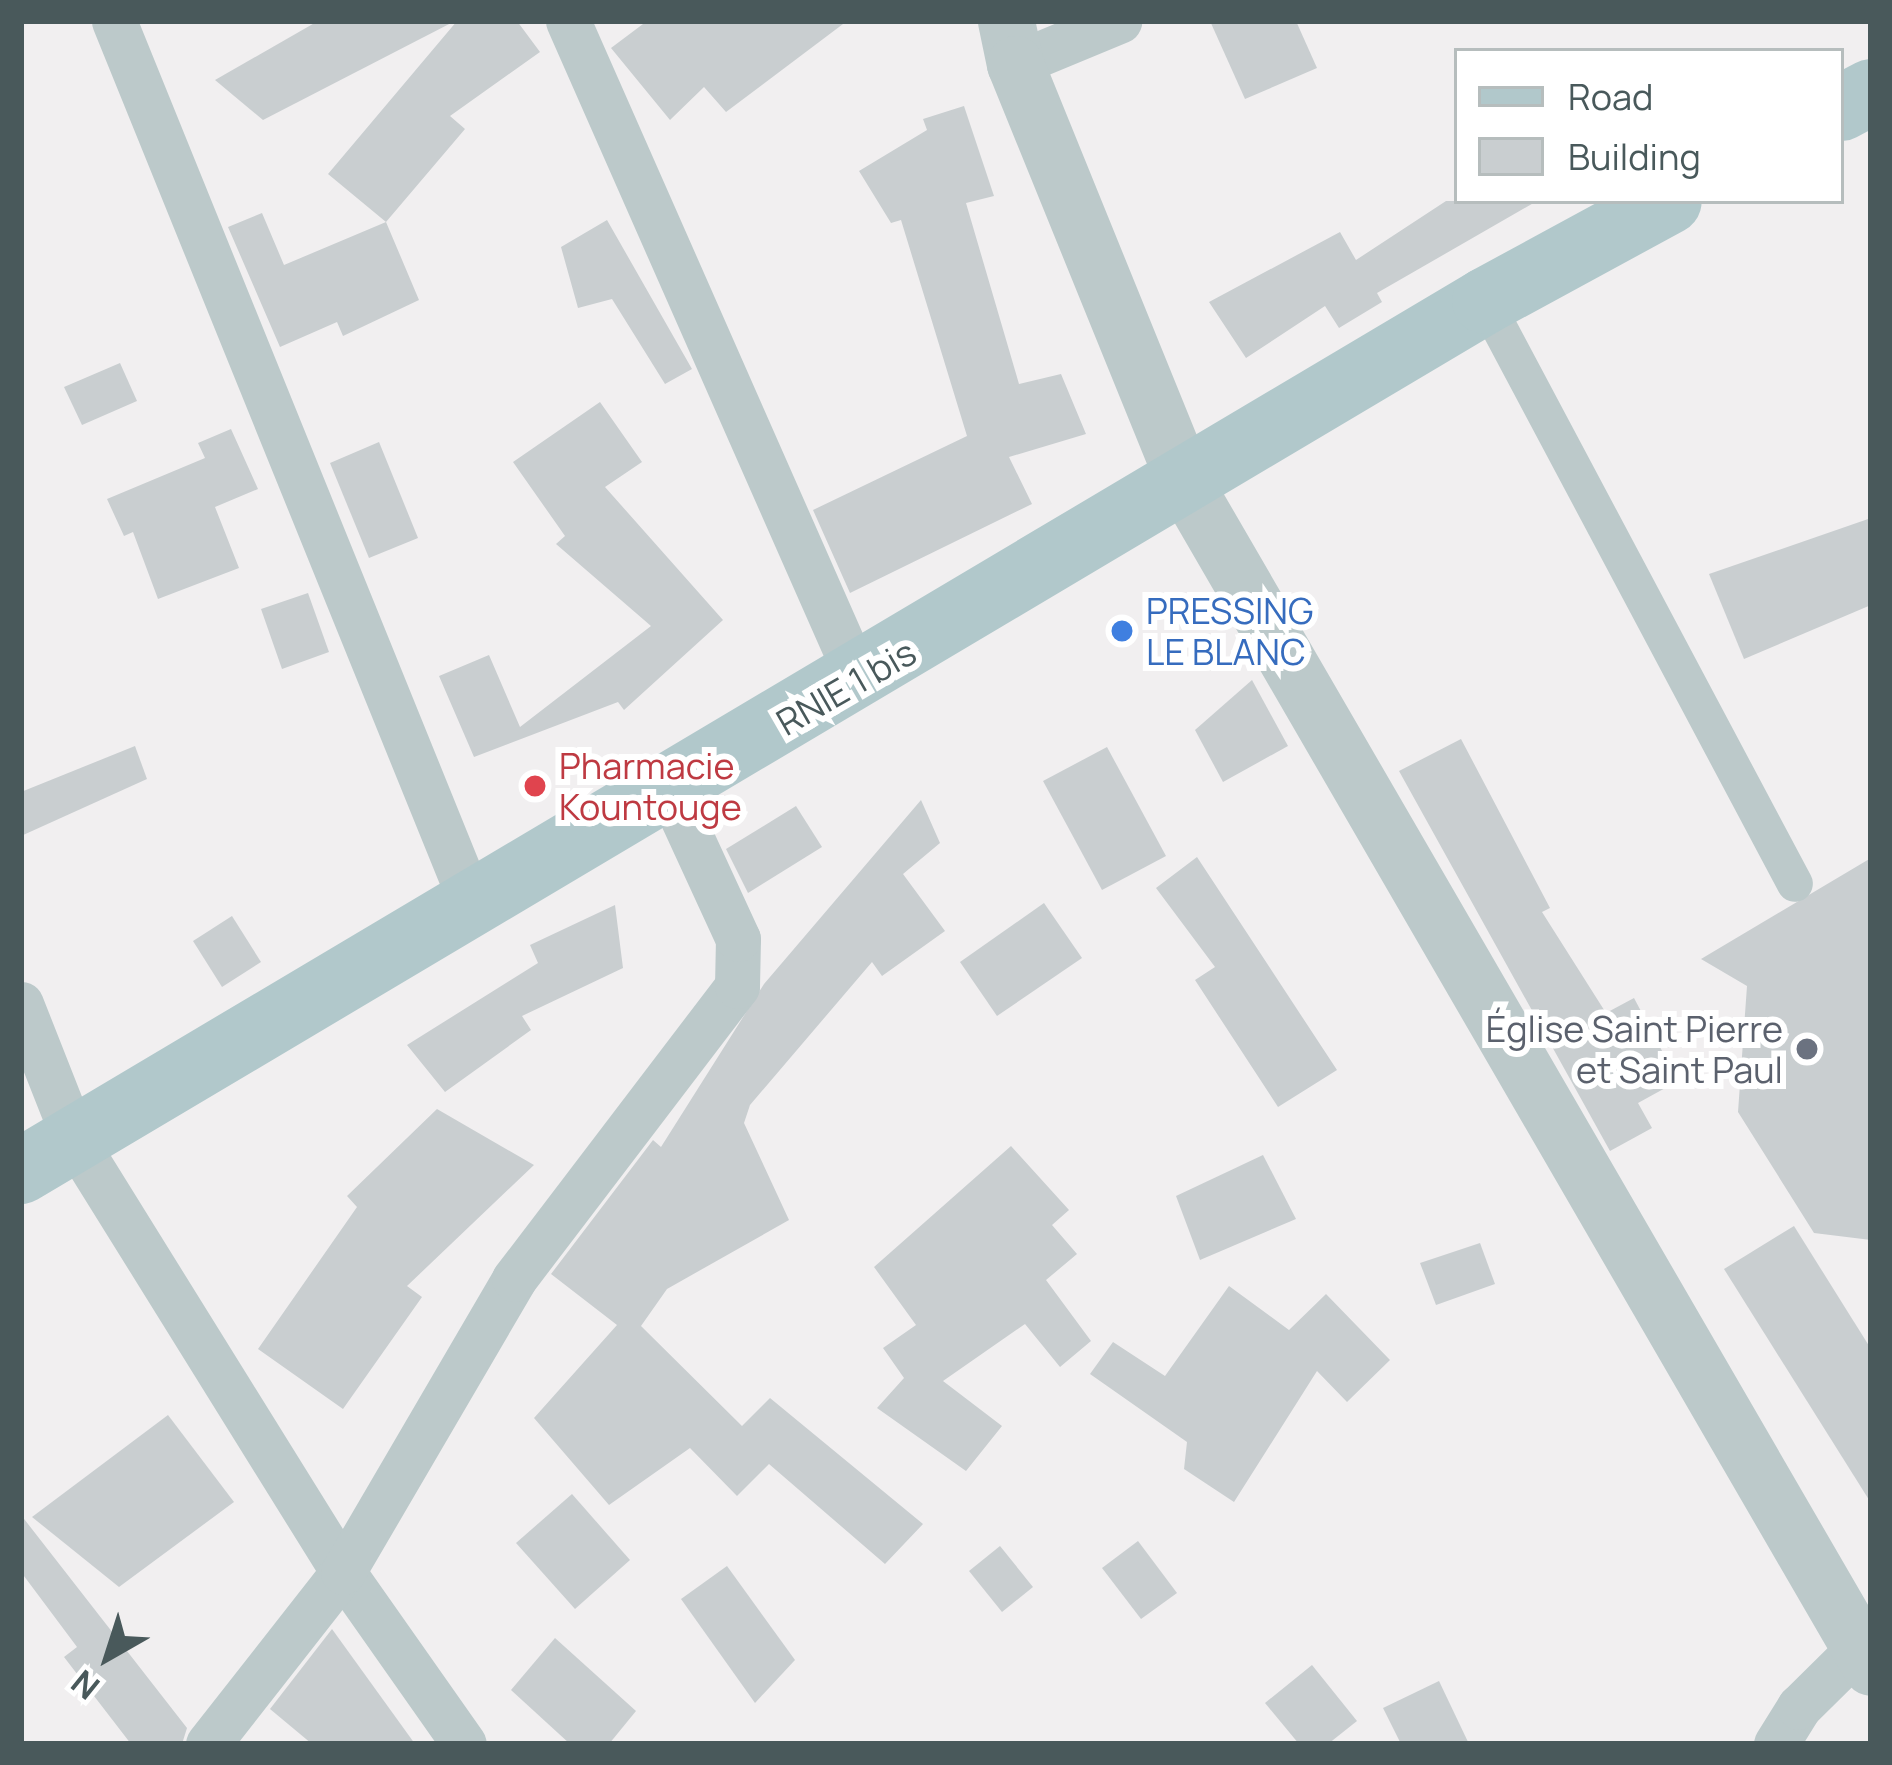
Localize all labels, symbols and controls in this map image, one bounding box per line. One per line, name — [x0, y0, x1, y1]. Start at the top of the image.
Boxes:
legend — [1454, 48, 1844, 204]
text: Road — [1568, 72, 1653, 121]
text: Building — [1568, 132, 1701, 181]
place label: PRESSING LE BLANC — [1146, 588, 1313, 673]
marker: PRESSING LE BLANC — [1109, 618, 1135, 644]
street label: RNIE 1 bis — [769, 630, 923, 744]
place label: Pharmacie Kountouge — [559, 743, 742, 828]
marker: Pharmacie Kountouge — [522, 773, 548, 799]
place label: Église Saint Pierre et Saint Paul — [1486, 1006, 1783, 1091]
marker: Église Saint Pierre et Saint Paul — [1794, 1036, 1820, 1062]
north arrow — [48, 1597, 168, 1717]
text: N — [62, 1660, 108, 1710]

